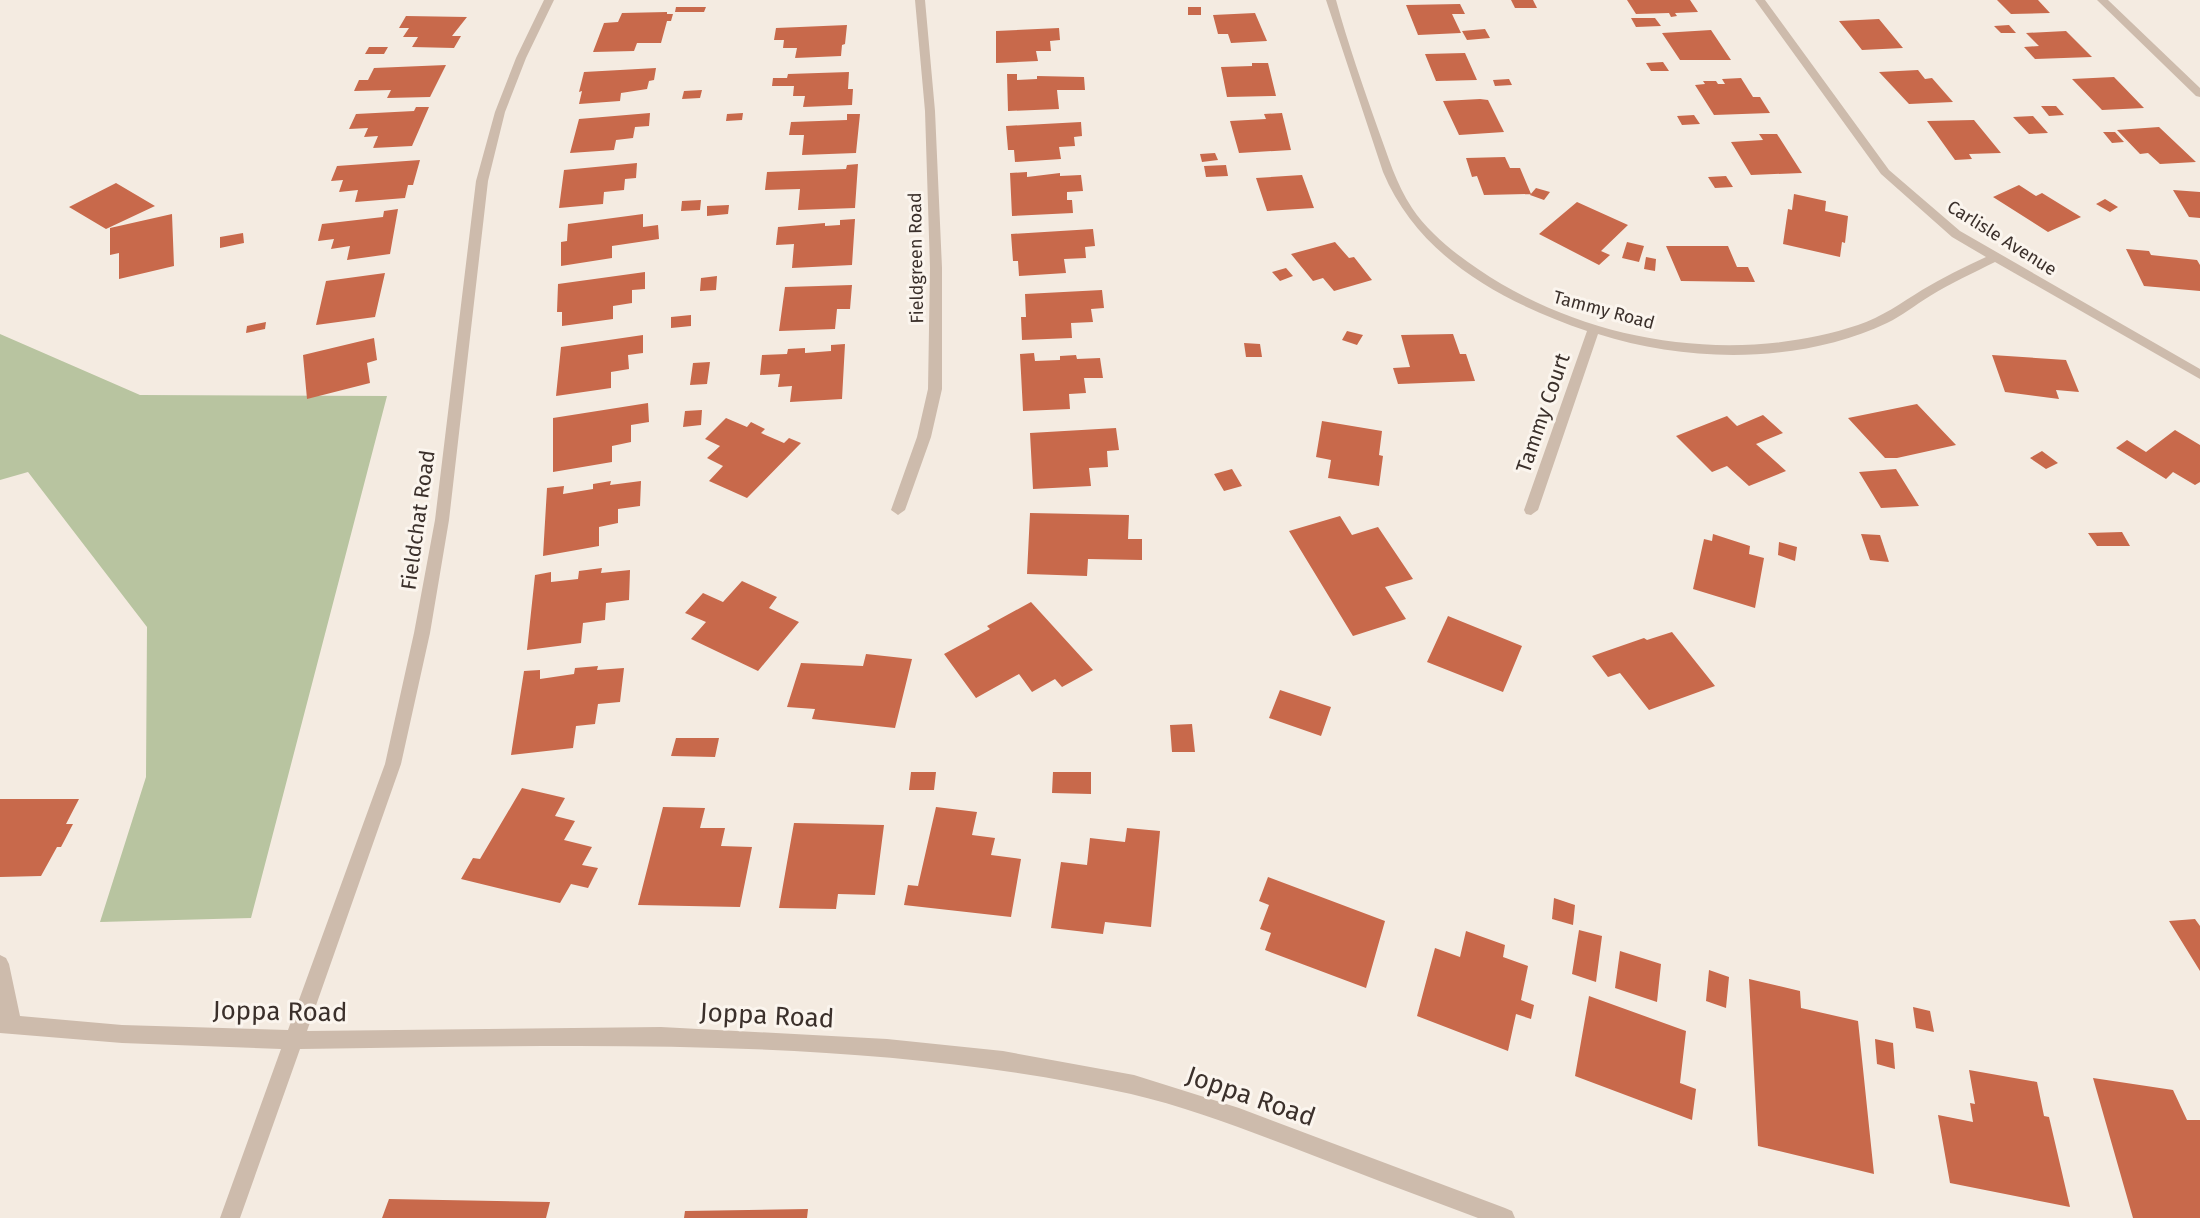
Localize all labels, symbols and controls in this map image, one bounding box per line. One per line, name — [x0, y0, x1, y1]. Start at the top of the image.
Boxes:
street label: Fieldgreen Road — [904, 192, 928, 324]
street label: Carlisle Avenue — [1943, 196, 2061, 280]
street label: Tammy Road — [1551, 286, 1657, 334]
street label: Tammy Court — [1510, 350, 1576, 476]
street label: Fieldchat Road — [395, 448, 441, 592]
street label: Joppa Road — [212, 995, 348, 1028]
street label: Joppa Road — [699, 996, 835, 1035]
street label: Joppa Road — [1182, 1060, 1320, 1133]

